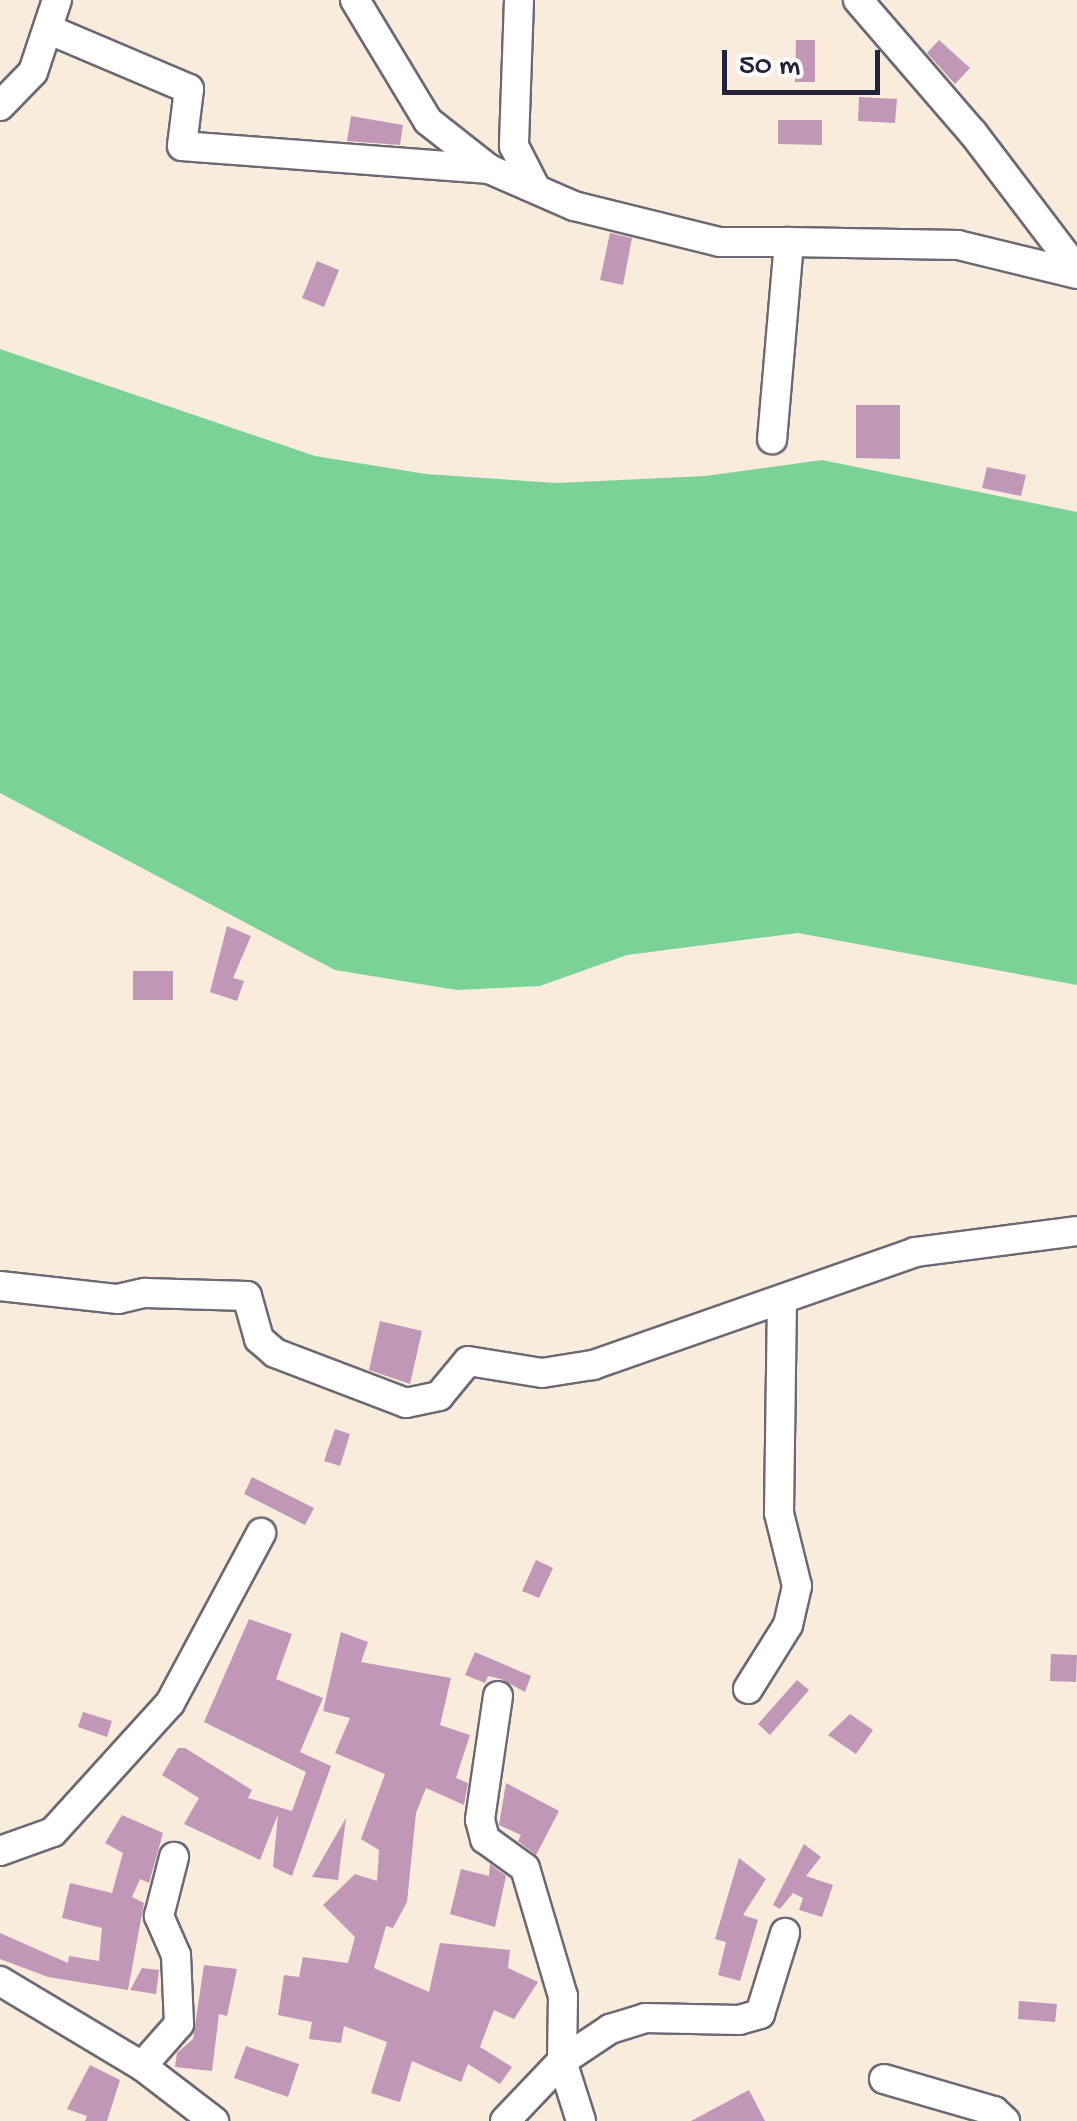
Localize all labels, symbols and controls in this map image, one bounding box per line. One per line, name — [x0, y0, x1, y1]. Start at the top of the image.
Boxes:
scale bar — [727, 30, 884, 92]
text: 50 m — [739, 50, 800, 85]

